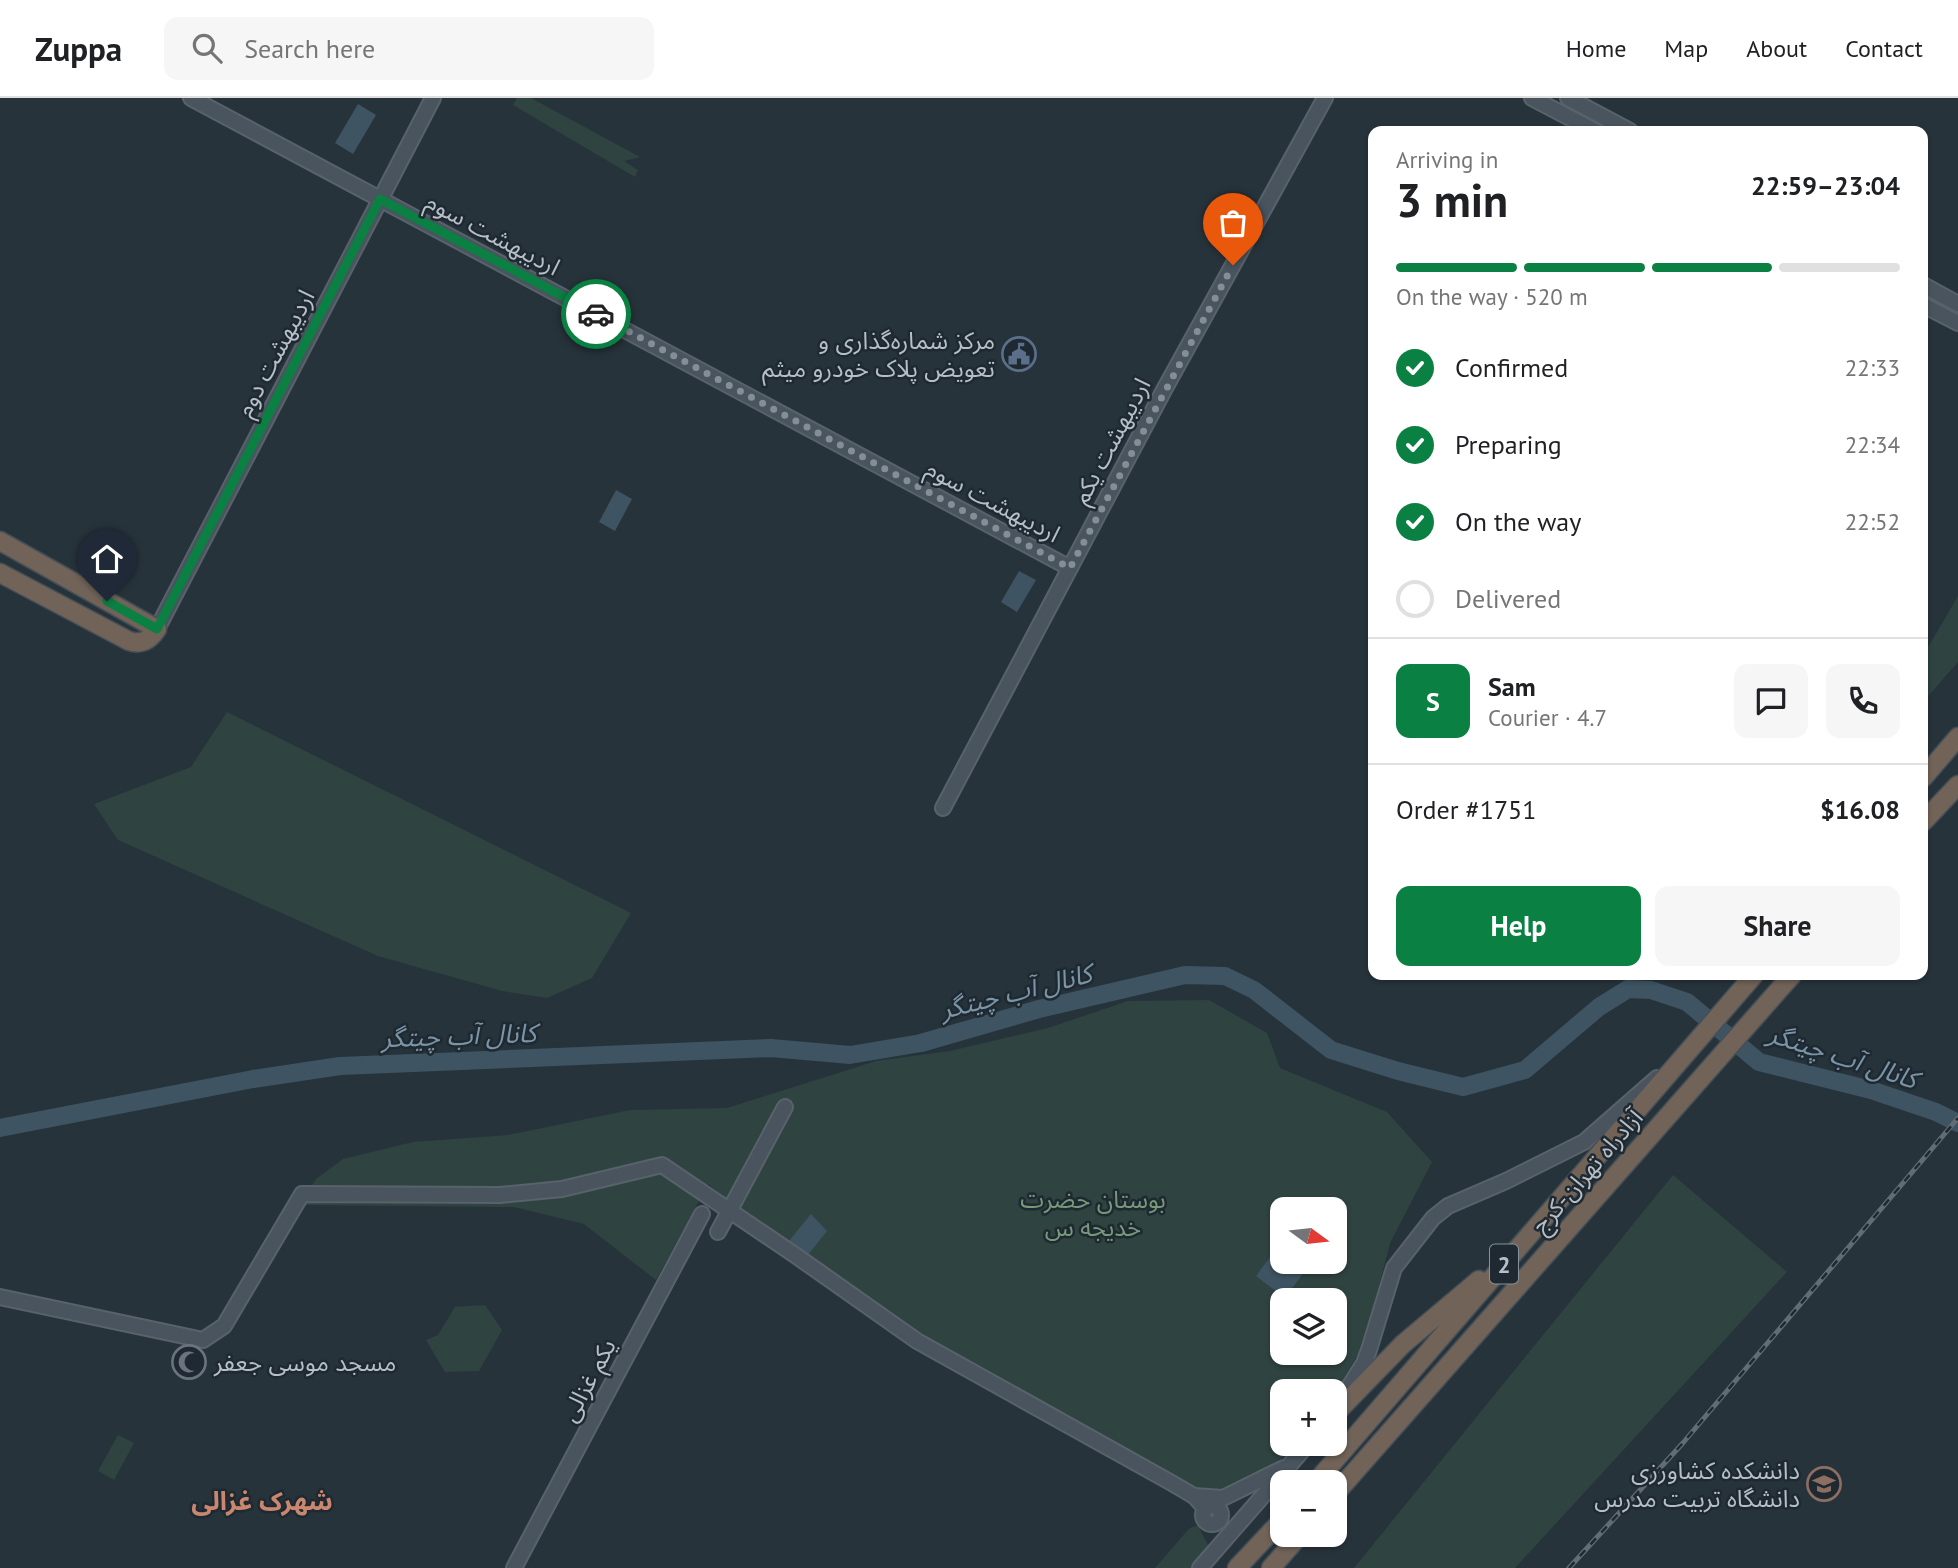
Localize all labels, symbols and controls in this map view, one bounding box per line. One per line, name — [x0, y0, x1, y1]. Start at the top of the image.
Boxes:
search box — [164, 17, 654, 80]
text: Zuppa — [35, 27, 122, 70]
icon: search — [188, 29, 226, 67]
text: Search here — [244, 32, 375, 65]
text: Home — [1566, 33, 1626, 64]
text: Map — [1664, 33, 1708, 64]
text: About — [1746, 33, 1807, 64]
text: Contact — [1845, 33, 1923, 64]
text: Arriving in — [1396, 145, 1498, 174]
text: 22:59–23:04 — [1751, 169, 1900, 202]
text: 3 min — [1396, 170, 1508, 230]
street label: اردیبهشت سوم — [419, 186, 565, 285]
pin — [1203, 193, 1263, 265]
icon: bag — [1214, 204, 1252, 242]
courier — [561, 279, 631, 349]
text: On the way · 520 m — [1396, 282, 1588, 311]
street label: اردیبهشت دوم — [229, 284, 324, 423]
icon: car — [577, 295, 615, 333]
place label: مرکز شماره‌گذاری و تعویض پلاک خودرو میثم — [762, 325, 995, 386]
public building icon: مرکز شماره‌گذاری و تعویض پلاک خودرو میثم — [1000, 335, 1038, 373]
icon: check — [1396, 349, 1434, 387]
text: Confirmed — [1455, 351, 1568, 384]
text: 22:33 — [1845, 353, 1900, 382]
street label: اردیبهشت یکم — [1065, 372, 1159, 510]
icon: check — [1396, 426, 1434, 464]
text: Preparing — [1455, 428, 1562, 461]
text: 22:34 — [1845, 430, 1900, 459]
street label: اردیبهشت سوم — [919, 453, 1065, 552]
icon: check — [1396, 503, 1434, 541]
text: On the way — [1455, 505, 1581, 538]
text: 22:52 — [1845, 507, 1900, 536]
pin — [77, 529, 137, 601]
icon: home — [88, 540, 126, 578]
text: Delivered — [1455, 582, 1561, 615]
button: chat — [1734, 664, 1808, 738]
button: phone — [1826, 664, 1900, 738]
text: Sam — [1488, 670, 1536, 703]
text: S — [1426, 685, 1440, 718]
text: Courier · 4.7 — [1488, 703, 1607, 732]
text: Order #1751 — [1396, 793, 1536, 826]
text: $16.08 — [1820, 793, 1900, 826]
button: Help — [1396, 886, 1641, 966]
button: Share — [1655, 886, 1900, 966]
water label: کانال آب چیتگر — [935, 955, 1101, 1027]
water label: کانال آب چیتگر — [379, 1016, 542, 1055]
water label: کانال آب چیتگر — [1762, 1016, 1927, 1098]
street label: آزادراه تهران-کرج — [1525, 1102, 1652, 1241]
park label: بوستان حضرت خدیجه س — [1020, 1184, 1166, 1243]
north arrow — [1270, 1197, 1348, 1274]
map controls — [1270, 1197, 1347, 1547]
road number: 2 — [1490, 1245, 1518, 1284]
button: layers — [1270, 1288, 1347, 1365]
street label: یکم غزالی — [553, 1333, 625, 1428]
mosque icon: مسجد موسی جعفر — [170, 1343, 208, 1381]
place label: مسجد موسی جعفر — [213, 1347, 396, 1378]
button: + — [1270, 1379, 1347, 1456]
place label: دانشکده کشاورزی دانشگاه تربیت مدرس — [1594, 1455, 1800, 1514]
school or university icon: دانشکده کشاورزی دانشگاه تربیت مدرس — [1805, 1465, 1843, 1503]
button: − — [1270, 1470, 1347, 1547]
district label: شهرک غزالی — [191, 1484, 333, 1517]

